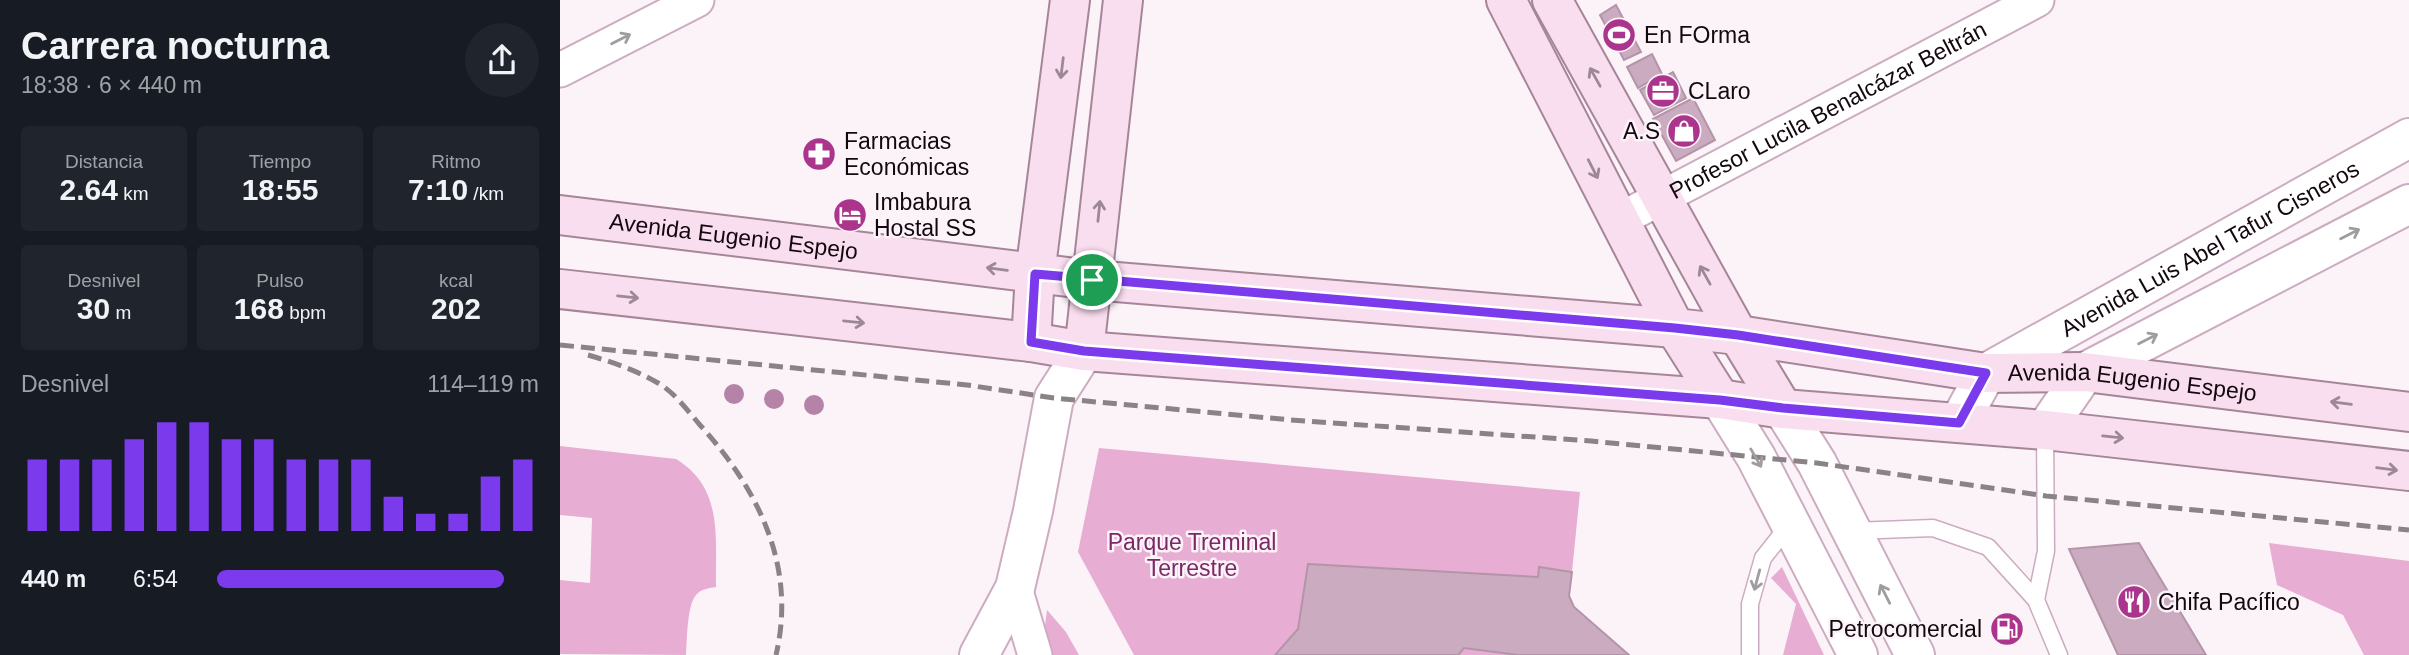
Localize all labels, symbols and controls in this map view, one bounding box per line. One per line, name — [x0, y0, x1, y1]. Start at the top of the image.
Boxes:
sports icon: En FOrma — [1600, 16, 1638, 54]
street label: Profesor Lucila Benalcázar Beltrán — [1665, 16, 1991, 204]
place label: En FOrma — [1644, 22, 1750, 48]
button: share — [465, 23, 539, 97]
text: Carrera nocturna — [21, 25, 329, 67]
one-way arrow — [610, 31, 631, 45]
one-way arrow — [1055, 56, 1068, 79]
one-way arrow — [1588, 67, 1602, 87]
text: 18:38 · 6 × 440 m — [21, 72, 202, 98]
office icon: CLaro — [1644, 72, 1682, 110]
place label: CLaro — [1688, 78, 1751, 104]
shop icon: A.S — [1665, 112, 1703, 150]
place label: A.S — [1623, 118, 1660, 144]
place label: Farmacias Económicas — [844, 128, 969, 180]
pharmacy icon: Farmacias Económicas — [800, 135, 838, 173]
text: Distancia — [65, 151, 143, 172]
text: Tiempo — [249, 151, 311, 172]
text: Ritmo — [431, 151, 481, 172]
street label: Avenida Luis Abel Tafur Cisneros — [2056, 155, 2363, 342]
one-way arrow — [1587, 159, 1601, 179]
text: 2.64 — [60, 173, 118, 206]
text: 18:55 — [242, 173, 318, 206]
text: 7:10 — [408, 173, 468, 206]
text: km — [118, 183, 149, 204]
text: /km — [468, 183, 504, 204]
place label: Imbabura Hostal SS — [874, 189, 976, 241]
hotel icon: Imbabura Hostal SS — [831, 196, 869, 234]
one-way arrow — [1093, 200, 1106, 222]
street label: Avenida Eugenio Espejo — [608, 208, 860, 264]
one-way arrow — [2339, 227, 2360, 241]
pin — [1062, 250, 1122, 310]
icon: arrive — [1073, 261, 1111, 299]
one-way arrow — [986, 262, 1009, 275]
one-way arrow — [1698, 266, 1712, 286]
text: Desnivel — [68, 270, 140, 291]
text: Pulso — [256, 270, 304, 291]
text: kcal — [439, 270, 473, 291]
one-way arrow — [616, 290, 639, 303]
text: 30 — [77, 292, 110, 325]
text: 168 — [234, 292, 284, 325]
text: 202 — [431, 292, 481, 325]
text: m — [110, 302, 131, 323]
text: bpm — [284, 302, 326, 323]
one-way arrow — [842, 316, 865, 329]
one-way arrow — [2137, 332, 2158, 345]
street label: Avenida Eugenio Espejo — [2007, 359, 2258, 406]
text: Desnivel — [21, 371, 109, 397]
text: 114–119 m — [427, 371, 539, 397]
one-way arrow — [2330, 397, 2353, 410]
one-way arrow — [2101, 431, 2123, 444]
one-way arrow — [1749, 447, 1763, 467]
one-way arrow — [2375, 462, 2398, 475]
park label: Parque Treminal Terrestre — [1108, 529, 1276, 581]
text: 440 m — [21, 566, 86, 592]
text: 6:54 — [133, 566, 178, 592]
one-way arrow — [1750, 568, 1763, 591]
restaurant icon: Chifa Pacífico — [2115, 583, 2153, 621]
one-way arrow — [1877, 584, 1891, 605]
place label: Chifa Pacífico — [2158, 589, 2300, 615]
fuel station icon: Petrocomercial — [1988, 610, 2026, 648]
place label: Petrocomercial — [1829, 616, 1982, 642]

